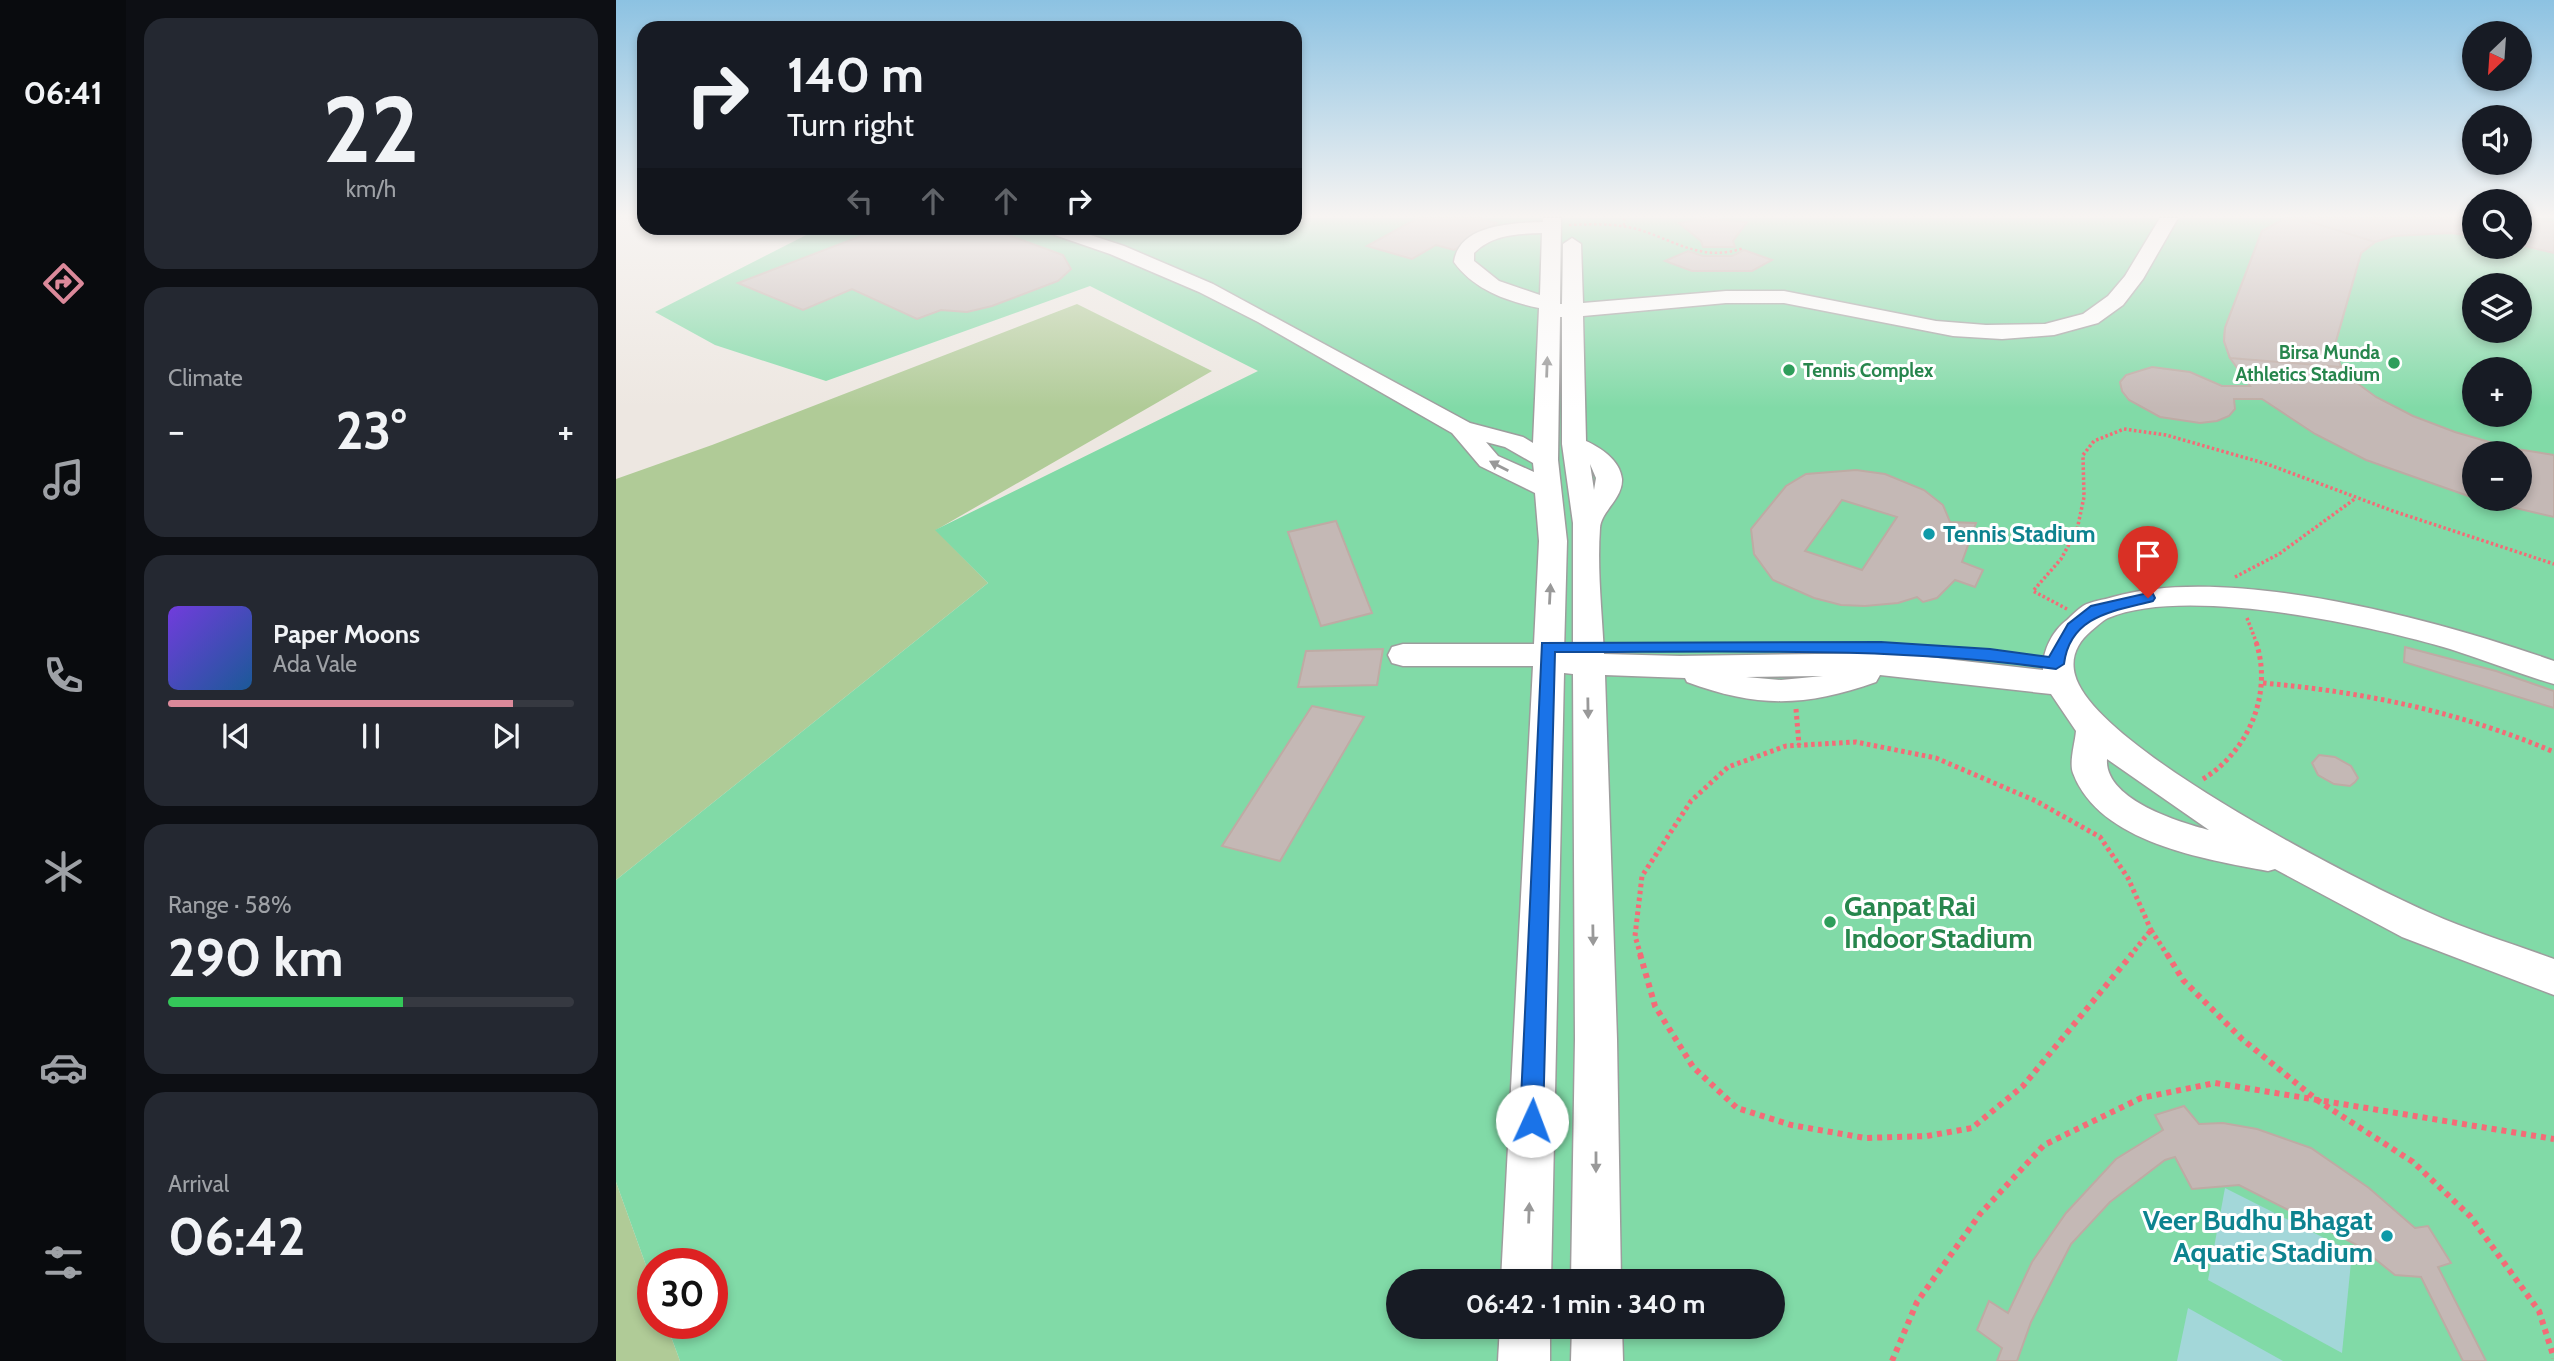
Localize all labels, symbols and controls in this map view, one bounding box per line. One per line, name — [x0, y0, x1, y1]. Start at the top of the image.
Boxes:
north arrow — [2462, 21, 2532, 91]
map controls — [2462, 21, 2532, 511]
text: 140 m — [787, 45, 924, 104]
icon: right — [672, 49, 763, 140]
text: 06:41 — [23, 73, 103, 112]
text: 22 — [323, 74, 419, 185]
text: Turn right — [787, 105, 914, 144]
button: sound — [2462, 105, 2532, 175]
text: km/h — [346, 175, 396, 203]
icon: left — [841, 182, 879, 220]
icon: ahead — [914, 182, 952, 220]
icon: ahead — [987, 182, 1025, 220]
icon: right — [1060, 182, 1098, 220]
button: search — [2462, 189, 2532, 259]
icon: directions — [39, 259, 88, 308]
button: layers — [2462, 273, 2532, 343]
place label: Birsa Munda Athletics Stadium — [2236, 341, 2381, 386]
marker: Birsa Munda Athletics Stadium — [2386, 355, 2402, 371]
one-way arrow — [1542, 356, 1553, 378]
button: + — [2462, 357, 2532, 427]
place label: Tennis Complex — [1803, 359, 1934, 382]
marker: Tennis Complex — [1781, 362, 1797, 378]
text: Climate — [168, 364, 243, 392]
text: 23° — [336, 399, 406, 462]
text: − — [168, 407, 185, 454]
text: + — [557, 407, 574, 454]
button: − — [2462, 441, 2532, 511]
icon: music — [39, 455, 88, 504]
one-way arrow — [1489, 460, 1509, 471]
place label: Tennis Stadium — [1943, 520, 2096, 548]
marker: Tennis Stadium — [1921, 526, 1937, 542]
pin — [2118, 526, 2178, 598]
icon: arrive — [2129, 537, 2167, 575]
one-way arrow — [1545, 583, 1556, 605]
text: Paper Moons — [273, 618, 420, 650]
text: Ada Vale — [273, 650, 357, 678]
icon: phone — [39, 651, 88, 700]
one-way arrow — [1582, 697, 1593, 719]
icon: previous — [217, 717, 255, 755]
icon: pause — [352, 717, 390, 755]
icon: next — [487, 717, 525, 755]
icon: climate — [39, 847, 88, 896]
place label: Ganpat Rai Indoor Stadium — [1844, 889, 2033, 955]
text: Range · 58% — [168, 891, 292, 919]
marker: Ganpat Rai Indoor Stadium — [1822, 914, 1838, 930]
one-way arrow — [1587, 924, 1599, 946]
text: 290 km — [168, 926, 344, 989]
icon: car — [39, 1043, 88, 1092]
position arrow — [1495, 1084, 1569, 1158]
one-way arrow — [1590, 1152, 1602, 1174]
text: Arrival — [168, 1170, 229, 1198]
one-way arrow — [1523, 1202, 1534, 1224]
place label: Veer Budhu Bhagat Aquatic Stadium — [2143, 1203, 2373, 1269]
text: 06:42 — [168, 1205, 305, 1268]
marker: Veer Budhu Bhagat Aquatic Stadium — [2379, 1228, 2395, 1244]
icon: filters — [39, 1238, 88, 1287]
speed limit sign: 30 — [637, 1248, 728, 1339]
text: 06:42 · 1 min · 340 m — [1466, 1288, 1705, 1320]

